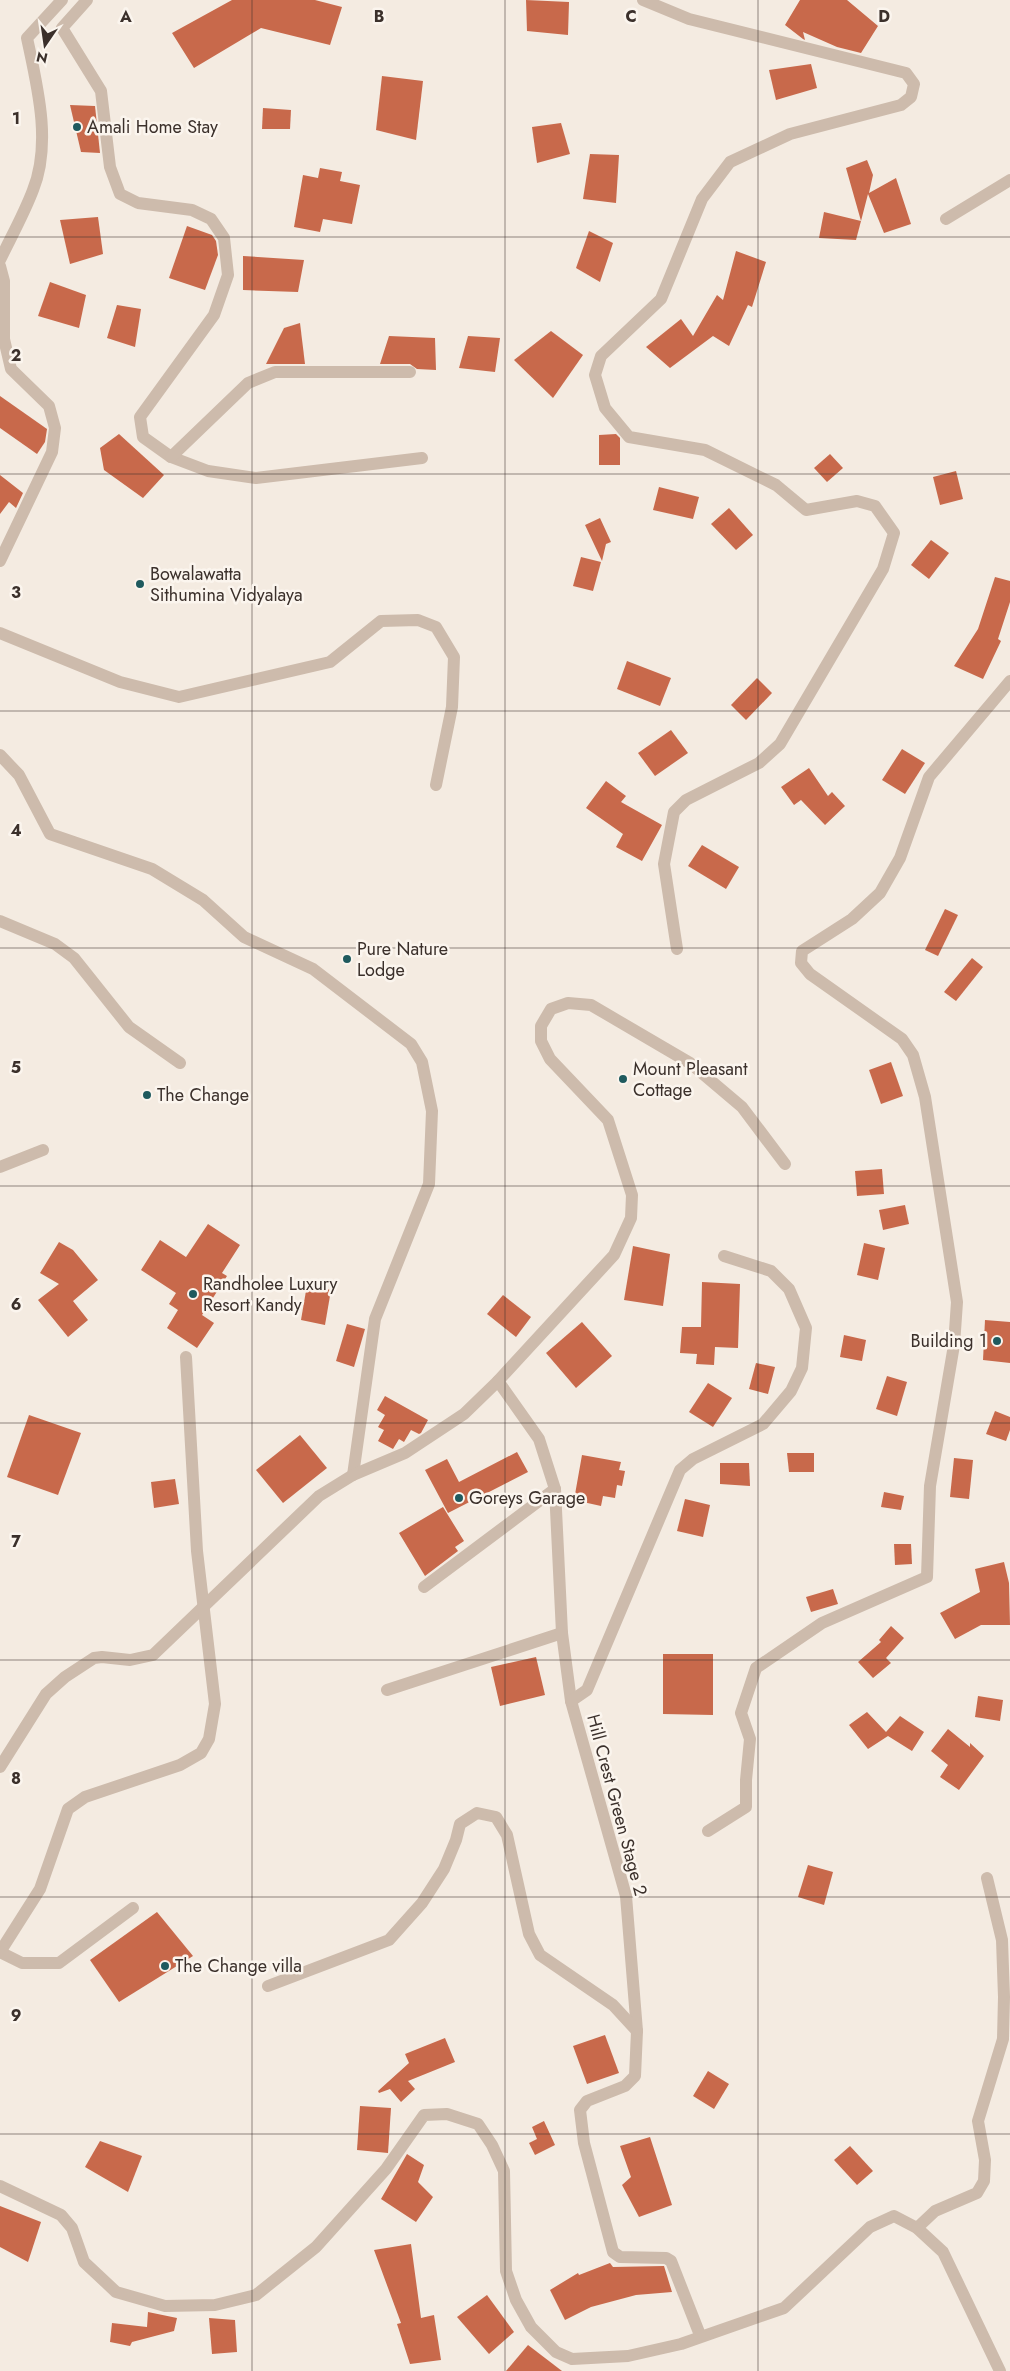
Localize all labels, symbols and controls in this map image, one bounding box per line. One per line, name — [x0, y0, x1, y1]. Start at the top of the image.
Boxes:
text: A — [119, 5, 132, 28]
text: B — [374, 5, 384, 28]
text: C — [625, 5, 637, 28]
text: D — [878, 5, 890, 28]
north arrow — [20, 20, 70, 70]
text: N — [34, 47, 50, 69]
text: 1 — [12, 107, 20, 130]
place label: Amali Home Stay — [87, 114, 218, 140]
marker: Amali Home Stay — [71, 121, 83, 133]
text: 2 — [11, 344, 21, 367]
place label: Bowalawatta Sithumina Vidyalaya — [150, 561, 303, 608]
marker: Bowalawatta Sithumina Vidyalaya — [134, 578, 146, 590]
text: 3 — [11, 581, 21, 604]
text: 4 — [10, 819, 22, 842]
place label: Pure Nature Lodge — [357, 936, 448, 983]
marker: Pure Nature Lodge — [341, 953, 353, 965]
text: 5 — [11, 1056, 21, 1079]
place label: Mount Pleasant Cottage — [633, 1056, 748, 1103]
marker: Mount Pleasant Cottage — [617, 1073, 629, 1085]
place label: The Change — [157, 1082, 249, 1108]
marker: The Change — [141, 1089, 153, 1101]
place label: Randholee Luxury Resort Kandy — [203, 1271, 338, 1318]
marker: Randholee Luxury Resort Kandy — [187, 1288, 199, 1300]
text: 6 — [11, 1293, 21, 1316]
place label: Building 1 — [911, 1328, 987, 1354]
marker: Building 1 — [991, 1335, 1003, 1347]
place label: Goreys Garage — [469, 1485, 585, 1511]
marker: Goreys Garage — [453, 1492, 465, 1504]
text: 7 — [11, 1530, 21, 1553]
street label: Hill Crest Green Stage 2 — [580, 1711, 654, 1899]
text: 8 — [11, 1767, 21, 1790]
place label: The Change villa — [175, 1953, 302, 1979]
marker: The Change villa — [159, 1960, 171, 1972]
text: 9 — [11, 2004, 21, 2027]

